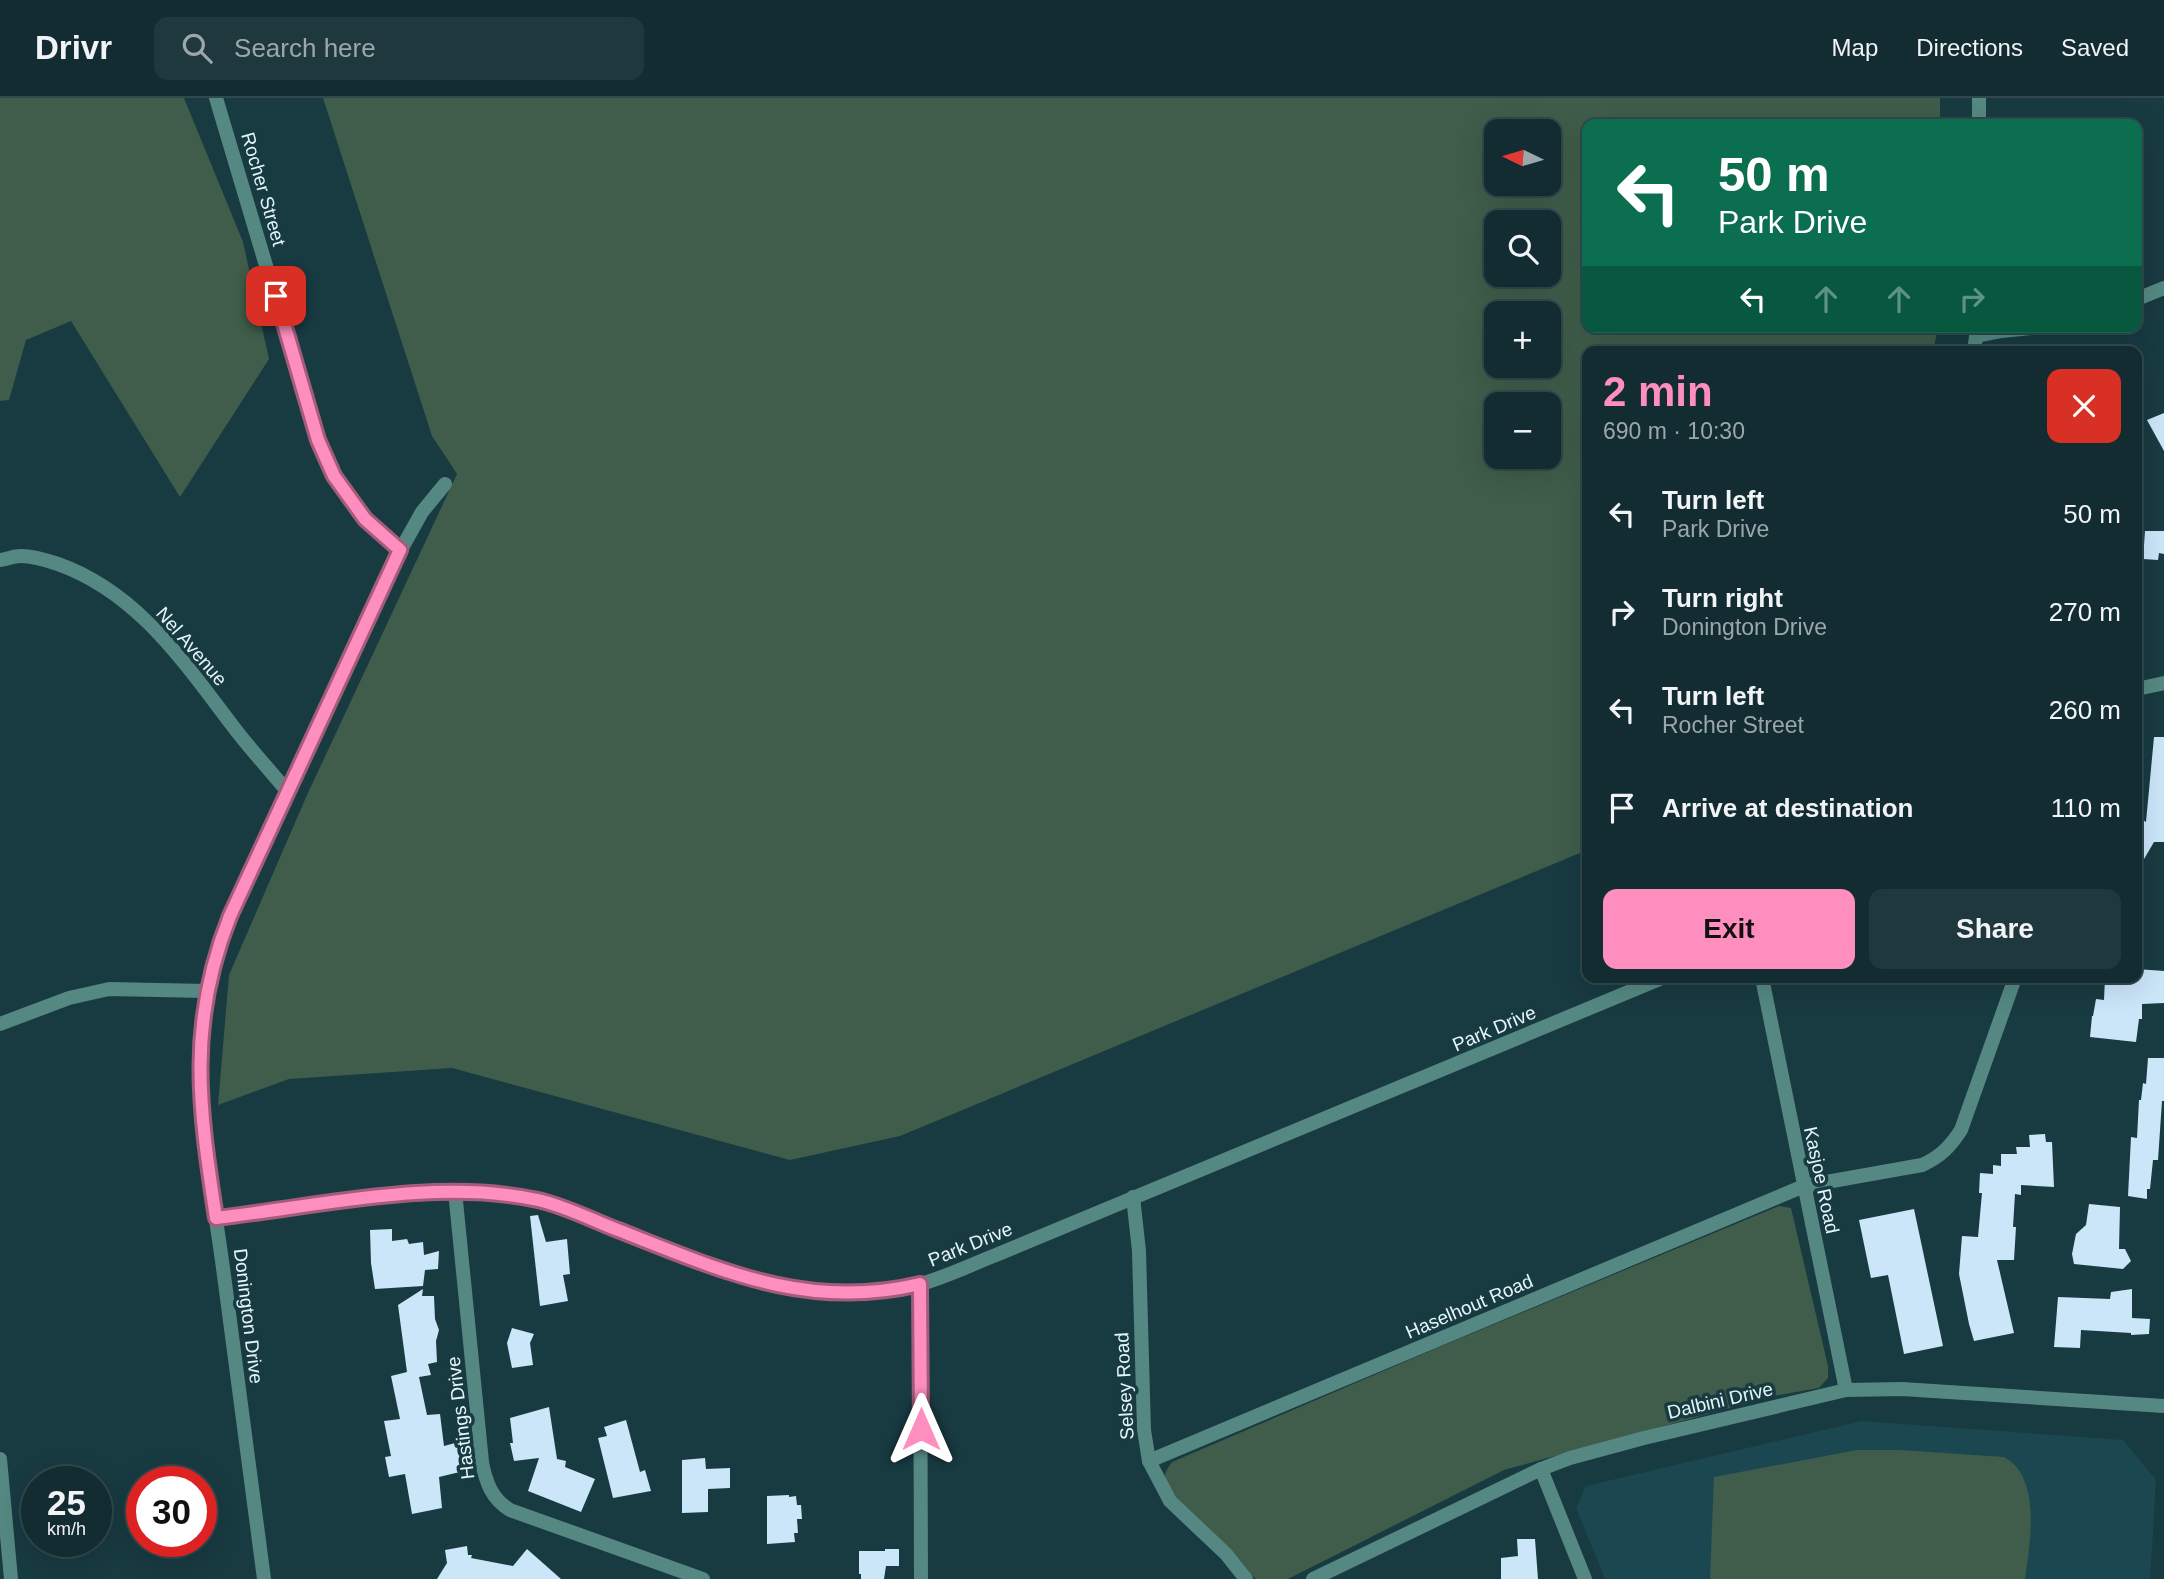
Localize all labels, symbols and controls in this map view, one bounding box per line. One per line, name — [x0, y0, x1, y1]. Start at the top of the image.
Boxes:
search box — [154, 17, 644, 80]
text: Drivr — [35, 29, 112, 66]
icon: search — [178, 29, 216, 67]
text: Search here — [234, 33, 376, 63]
text: Map — [1832, 34, 1878, 61]
text: Directions — [1916, 34, 2023, 61]
text: Saved — [2061, 34, 2129, 61]
north arrow — [1484, 119, 1561, 196]
map controls — [1484, 119, 1561, 469]
street label: Rocher Street — [237, 130, 290, 249]
icon: left — [1603, 147, 1694, 238]
text: 50 m — [1718, 147, 1830, 201]
text: Park Drive — [1718, 204, 1867, 240]
button: search — [1484, 210, 1561, 287]
pin — [246, 266, 306, 326]
icon: arrive — [257, 277, 295, 315]
icon: left — [1734, 280, 1772, 318]
icon: ahead — [1807, 280, 1845, 318]
icon: ahead — [1880, 280, 1918, 318]
icon: right — [1953, 280, 1991, 318]
button: + — [1484, 301, 1561, 378]
text: 2 min — [1603, 368, 1713, 415]
button: close — [2047, 369, 2121, 443]
button: − — [1484, 392, 1561, 469]
text: 690 m · 10:30 — [1603, 418, 1745, 444]
text: Turn left — [1662, 485, 1764, 515]
icon: left — [1603, 495, 1641, 533]
text: 50 m — [2063, 499, 2121, 529]
text: Park Drive — [1662, 516, 1769, 542]
text: Turn right — [1662, 583, 1783, 613]
icon: right — [1603, 593, 1641, 631]
text: 270 m — [2049, 597, 2121, 627]
street label: Nel Avenue — [152, 603, 231, 690]
text: Donington Drive — [1662, 614, 1827, 640]
text: Turn left — [1662, 681, 1764, 711]
icon: left — [1603, 691, 1641, 729]
text: 260 m — [2049, 695, 2121, 725]
text: Rocher Street — [1662, 712, 1804, 738]
icon: arrive — [1603, 789, 1641, 827]
text: Arrive at destination — [1662, 793, 1913, 823]
text: 110 m — [2051, 793, 2121, 823]
button: Exit — [1603, 889, 1855, 969]
button: Share — [1869, 889, 2121, 969]
street label: Park Drive — [1449, 1001, 1539, 1055]
street label: Kasjoe Road — [1800, 1125, 1843, 1235]
street label: Park Drive — [925, 1218, 1015, 1271]
street label: Donington Drive — [230, 1247, 267, 1385]
street label: Haselhout Road — [1402, 1270, 1536, 1343]
street label: Selsey Road — [1111, 1332, 1138, 1440]
street label: Hastings Drive — [443, 1355, 478, 1481]
street label: Dalbini Drive — [1665, 1378, 1775, 1423]
position arrow — [884, 1392, 958, 1466]
speed limit sign: 30 — [126, 1466, 217, 1557]
text: 25 — [47, 1483, 86, 1522]
text: km/h — [47, 1519, 86, 1539]

